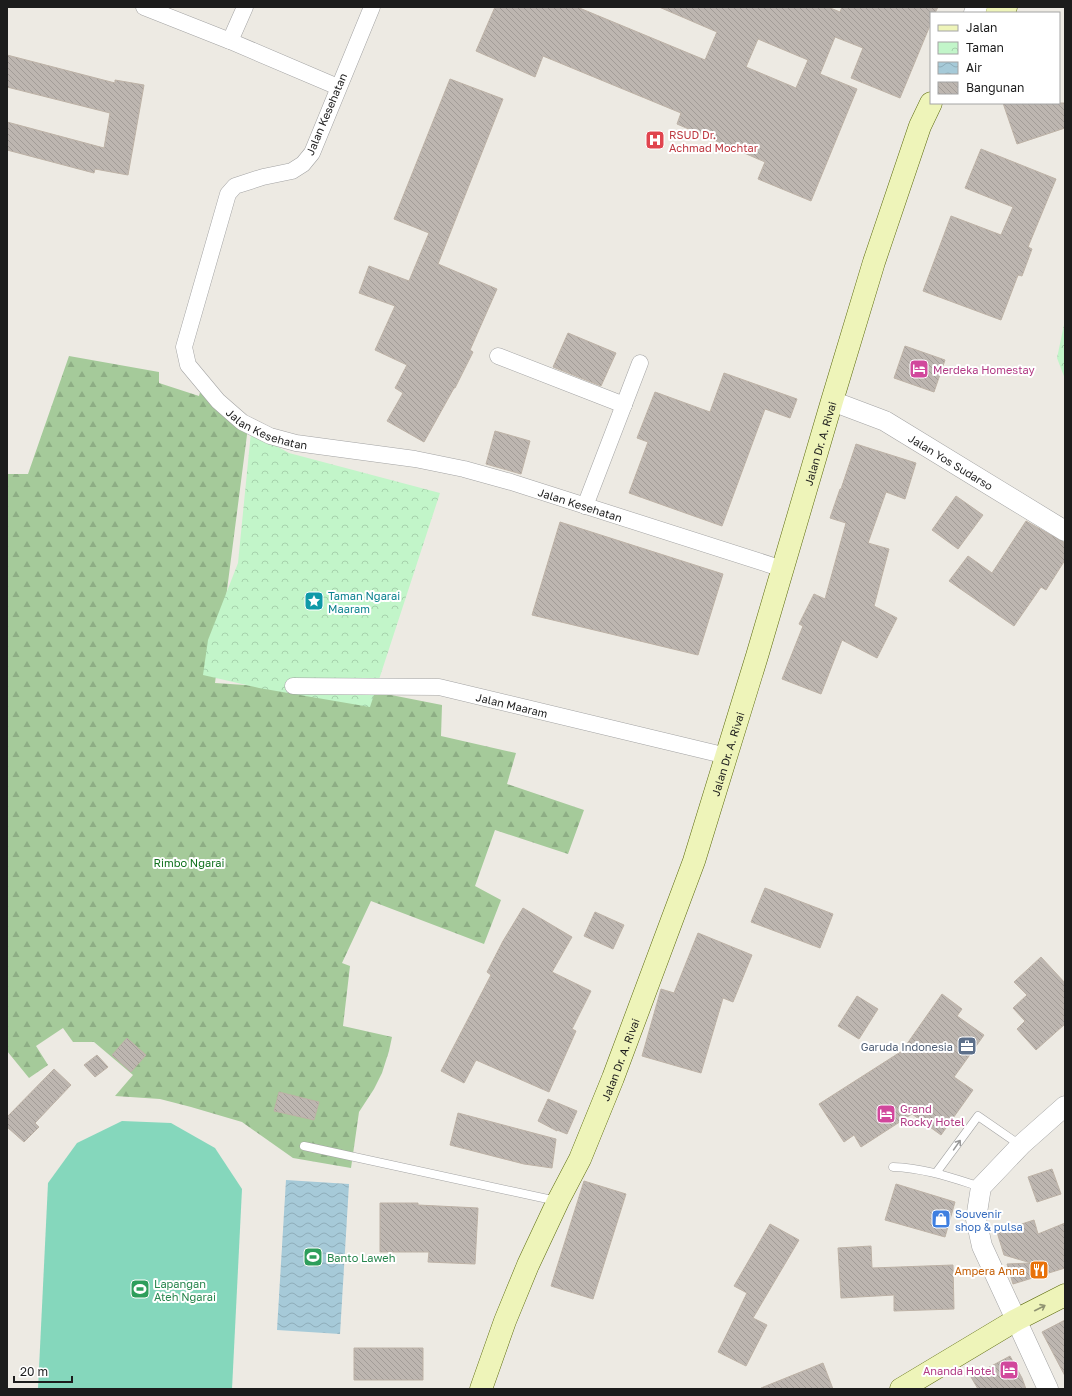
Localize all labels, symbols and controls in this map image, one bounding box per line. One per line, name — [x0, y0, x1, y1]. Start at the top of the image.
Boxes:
legend — [930, 12, 1060, 104]
text: Jalan — [966, 20, 997, 35]
text: Taman — [966, 40, 1004, 55]
text: Air — [966, 60, 982, 75]
street label: Jalan Kesehatan — [303, 71, 349, 157]
text: Bangunan — [966, 80, 1024, 95]
place label: RSUD Dr. Achmad Mochtar — [669, 128, 759, 154]
hospital icon: RSUD Dr. Achmad Mochtar — [644, 129, 666, 151]
hotel icon: Merdeka Homestay — [908, 358, 930, 380]
place label: Merdeka Homestay — [933, 363, 1035, 376]
street label: Jalan Dr. A. Rivai — [801, 400, 838, 487]
street label: Jalan Kesehatan — [224, 405, 308, 451]
street label: Jalan Yos Sudarso — [906, 431, 996, 492]
street label: Jalan Kesehatan — [536, 485, 624, 524]
place label: Taman Ngarai Maaram — [328, 589, 400, 615]
place icon: Taman Ngarai Maaram — [303, 590, 325, 612]
street label: Jalan Maaram — [475, 690, 549, 719]
street label: Jalan Dr. A. Rivai — [708, 710, 746, 797]
park label: Rimbo Ngarai — [154, 856, 225, 869]
street label: Jalan Dr. A. Rivai — [598, 1016, 641, 1103]
office icon: Garuda Indonesia — [956, 1035, 978, 1057]
place label: Garuda Indonesia — [861, 1040, 953, 1053]
place label: Grand Rocky Hotel — [900, 1102, 965, 1128]
hotel icon: Grand Rocky Hotel — [875, 1103, 897, 1125]
one-way arrow — [953, 1140, 961, 1151]
place label: Souvenir shop & pulsa — [955, 1207, 1023, 1233]
shop icon: Souvenir shop & pulsa — [930, 1208, 952, 1230]
sports icon: Banto Laweh — [302, 1246, 324, 1268]
place label: Banto Laweh — [327, 1251, 395, 1264]
restaurant icon: Ampera Anna — [1028, 1259, 1050, 1281]
place label: Ampera Anna — [954, 1264, 1025, 1277]
place label: Lapangan Ateh Ngarai — [154, 1277, 216, 1303]
sports icon: Lapangan Ateh Ngarai — [129, 1278, 151, 1300]
one-way arrow — [1034, 1303, 1046, 1311]
scale bar — [14, 1358, 72, 1384]
hotel icon: Ananda Hotel — [998, 1359, 1020, 1381]
text: 20 m — [20, 1364, 48, 1379]
place label: Ananda Hotel — [923, 1364, 995, 1377]

